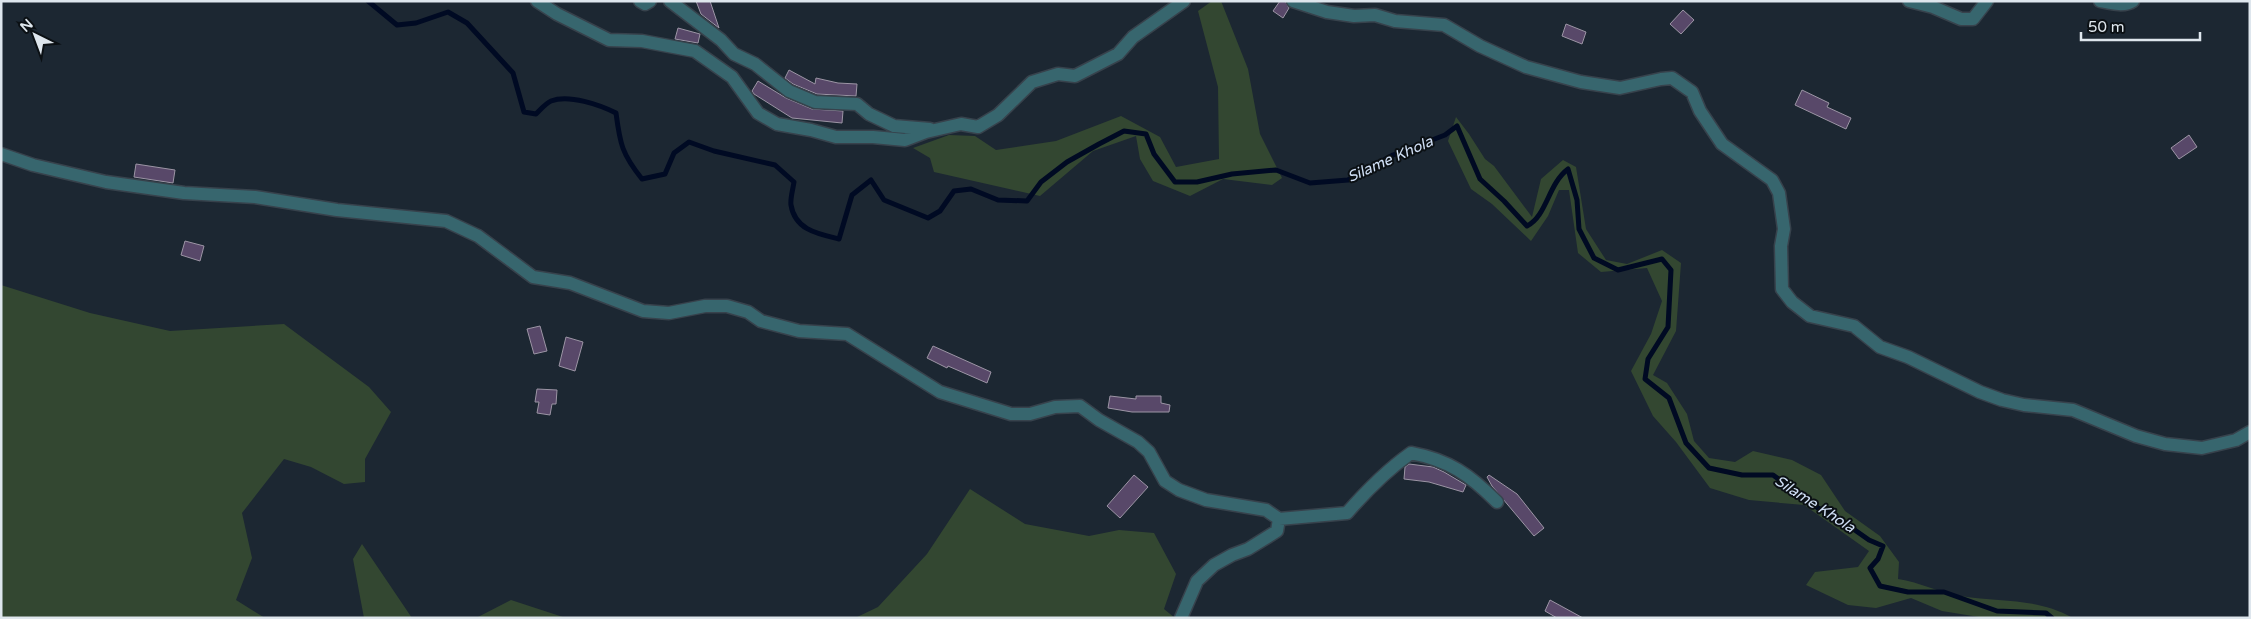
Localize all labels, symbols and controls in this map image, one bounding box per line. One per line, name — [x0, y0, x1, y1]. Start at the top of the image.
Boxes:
north arrow — [10, 10, 60, 60]
scale bar — [2081, 10, 2200, 42]
text: N — [17, 16, 37, 36]
text: 50 m — [2088, 18, 2125, 36]
water label: Silame Khola — [1344, 132, 1436, 186]
water label: Silame Khola — [1772, 471, 1859, 537]

